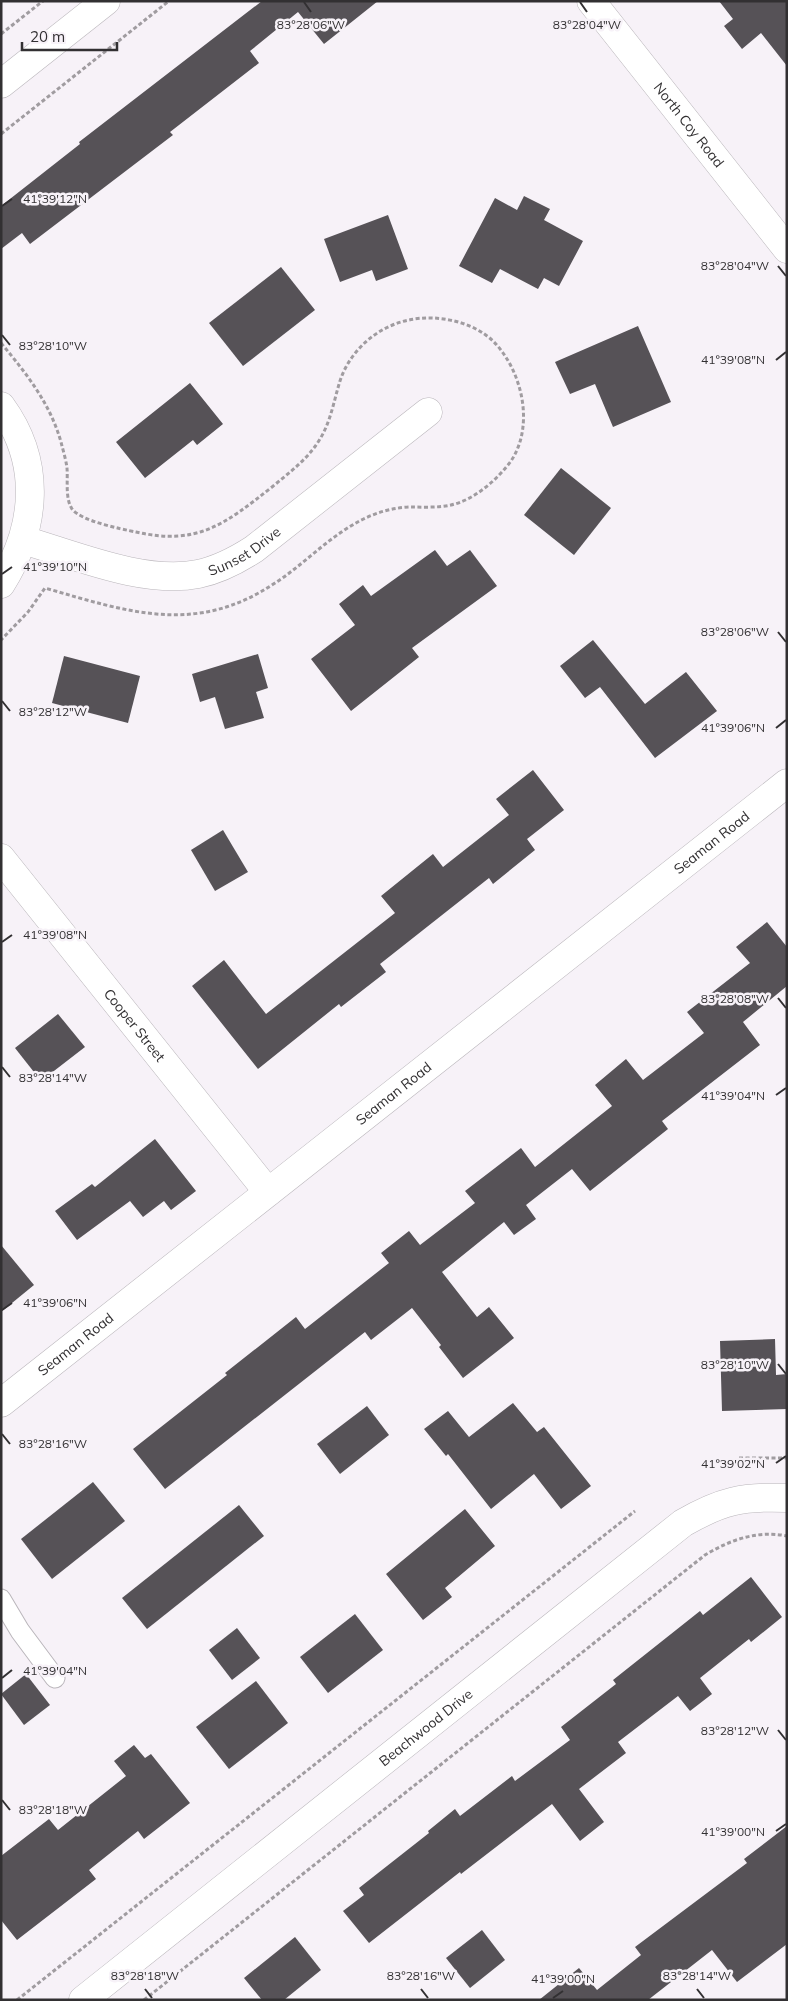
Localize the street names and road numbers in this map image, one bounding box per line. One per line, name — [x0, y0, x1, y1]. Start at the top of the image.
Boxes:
street label: North Coy Road — [650, 79, 728, 171]
street label: Sunset Drive — [206, 523, 284, 580]
street label: Seaman Road — [670, 807, 753, 878]
street label: Cooper Street — [100, 985, 169, 1065]
street label: Seaman Road — [352, 1058, 435, 1129]
street label: Seaman Road — [34, 1309, 117, 1380]
street label: Beachwood Drive — [375, 1685, 476, 1770]

